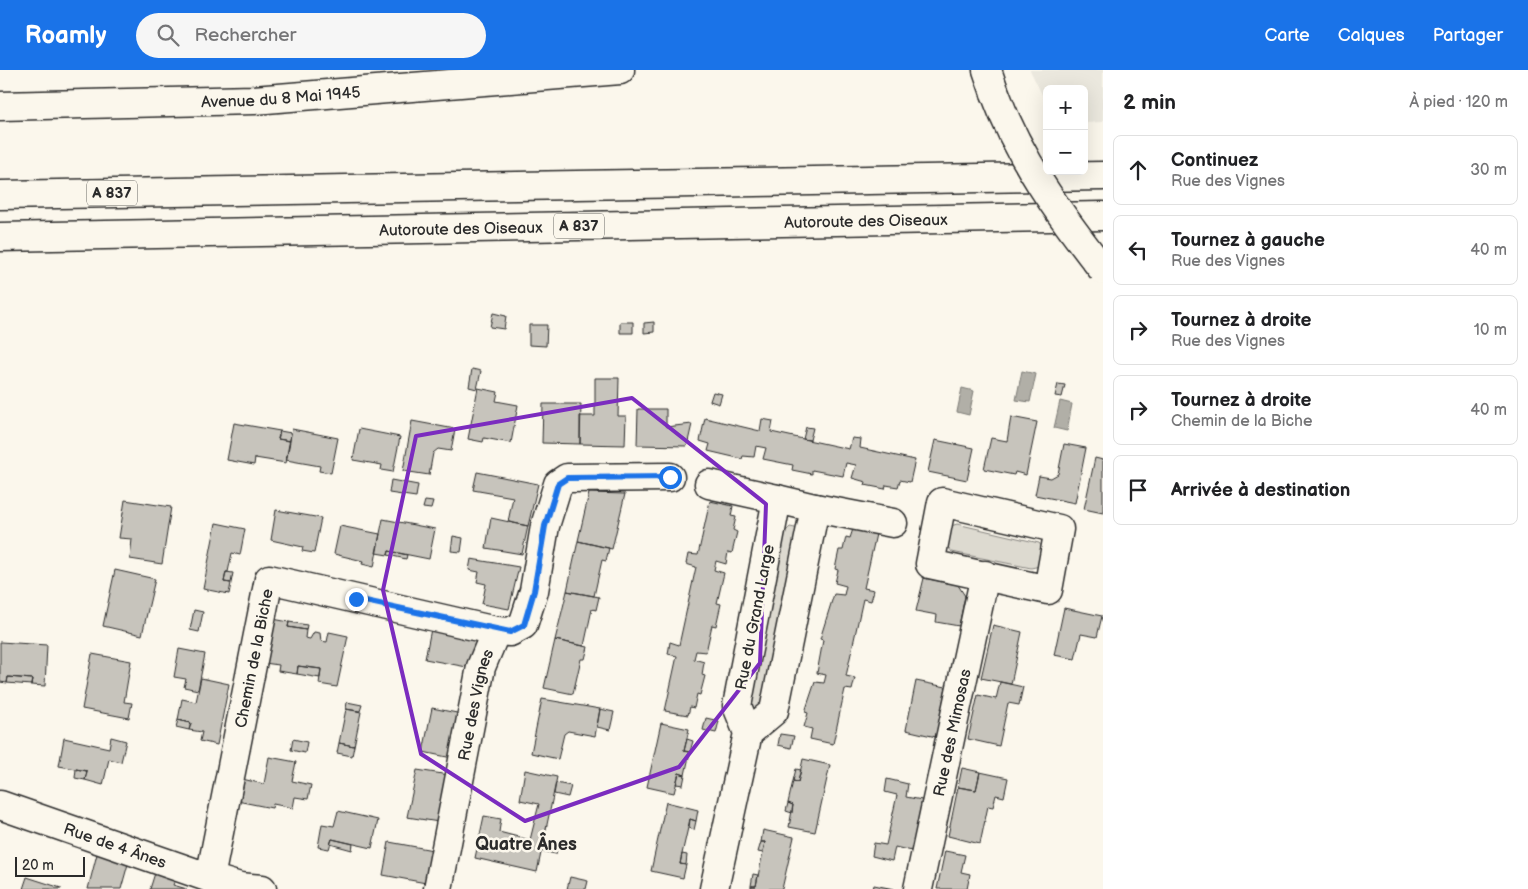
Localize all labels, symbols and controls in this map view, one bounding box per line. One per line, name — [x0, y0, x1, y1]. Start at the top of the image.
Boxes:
search box — [136, 13, 486, 58]
text: Roamly — [25, 21, 106, 50]
icon: search — [154, 21, 182, 49]
text: Rechercher — [194, 24, 296, 47]
text: Carte — [1264, 25, 1310, 46]
text: Calques — [1338, 25, 1405, 46]
text: Partager — [1433, 25, 1503, 46]
street label: Avenue du 8 Mai 1945 — [201, 83, 361, 112]
map controls — [1043, 85, 1088, 175]
button: + — [1043, 85, 1088, 130]
text: 2 min — [1123, 90, 1176, 115]
text: À pied · 120 m — [1409, 93, 1508, 112]
button: − — [1043, 130, 1088, 175]
text: Continuez — [1171, 149, 1258, 172]
icon: ahead — [1124, 156, 1152, 184]
text: 30 m — [1470, 161, 1507, 180]
text: Rue des Vignes — [1171, 172, 1285, 191]
road number: A 837 — [87, 180, 137, 206]
street label: Autoroute des Oiseaux — [784, 211, 948, 233]
road number: A 837 — [554, 214, 604, 238]
street label: Autoroute des Oiseaux — [379, 219, 543, 241]
text: Tournez à gauche — [1171, 229, 1325, 252]
icon: left — [1124, 236, 1152, 264]
text: 40 m — [1470, 241, 1507, 260]
text: Rue des Vignes — [1171, 252, 1285, 271]
text: Tournez à droite — [1171, 309, 1312, 332]
icon: right — [1124, 316, 1152, 344]
text: 10 m — [1474, 321, 1507, 340]
text: Rue des Vignes — [1171, 332, 1285, 351]
text: Tournez à droite — [1171, 389, 1312, 412]
icon: right — [1124, 396, 1152, 424]
text: 40 m — [1470, 401, 1507, 420]
text: Chemin de la Biche — [1171, 412, 1312, 431]
route start — [659, 466, 682, 489]
icon: arrive — [1124, 476, 1152, 504]
text: Arrivée à destination — [1171, 479, 1350, 502]
street label: Rue du Grand Large — [732, 543, 779, 692]
street label: Chemin de la Biche — [232, 587, 278, 730]
route end — [345, 588, 368, 611]
street label: Rue des Vignes — [455, 646, 498, 762]
street label: Rue des Mimosas — [930, 667, 976, 798]
street label: Rue de 4 Ânes — [61, 820, 169, 873]
district label: Quatre Ânes — [475, 831, 577, 855]
scale bar — [15, 854, 85, 877]
text: 20 m — [22, 857, 54, 874]

